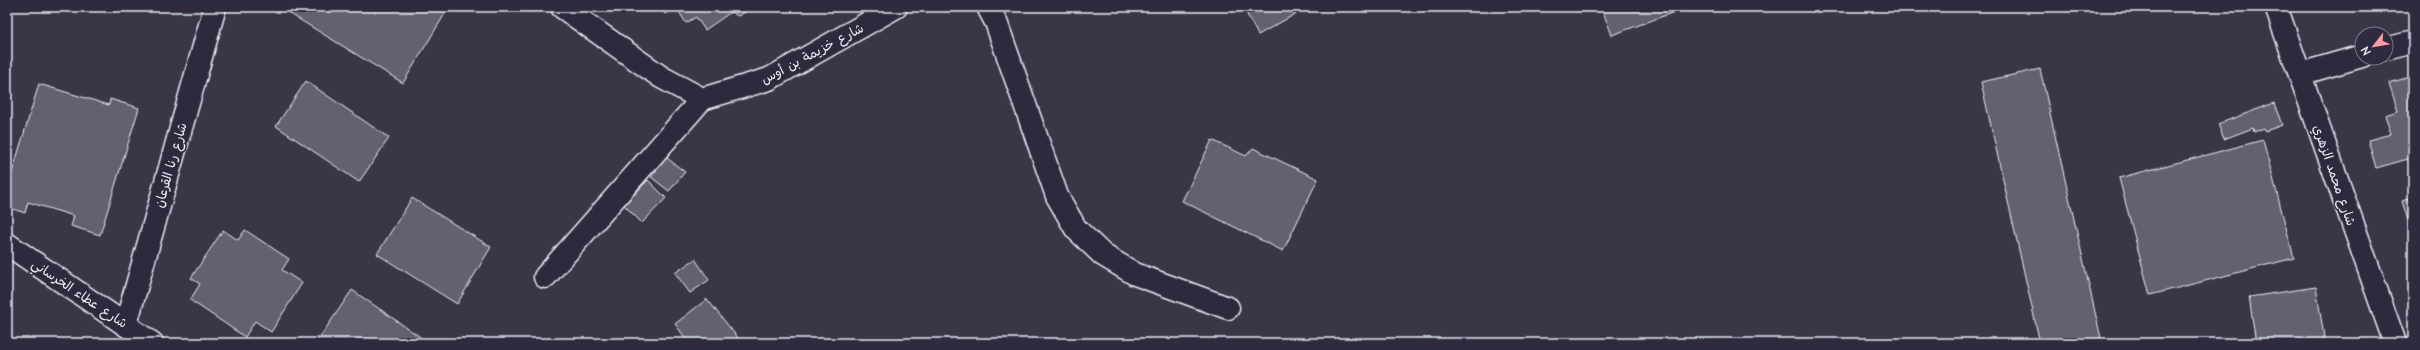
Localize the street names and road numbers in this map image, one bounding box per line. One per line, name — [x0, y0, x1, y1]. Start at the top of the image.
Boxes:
street label: شارع خزيمة بن أوس — [758, 19, 867, 89]
street label: شارع رنا القرعان — [150, 121, 192, 210]
street label: شارع محمد الزهري — [2308, 123, 2360, 228]
street label: شارع عطاء الخرساني — [27, 255, 131, 334]

